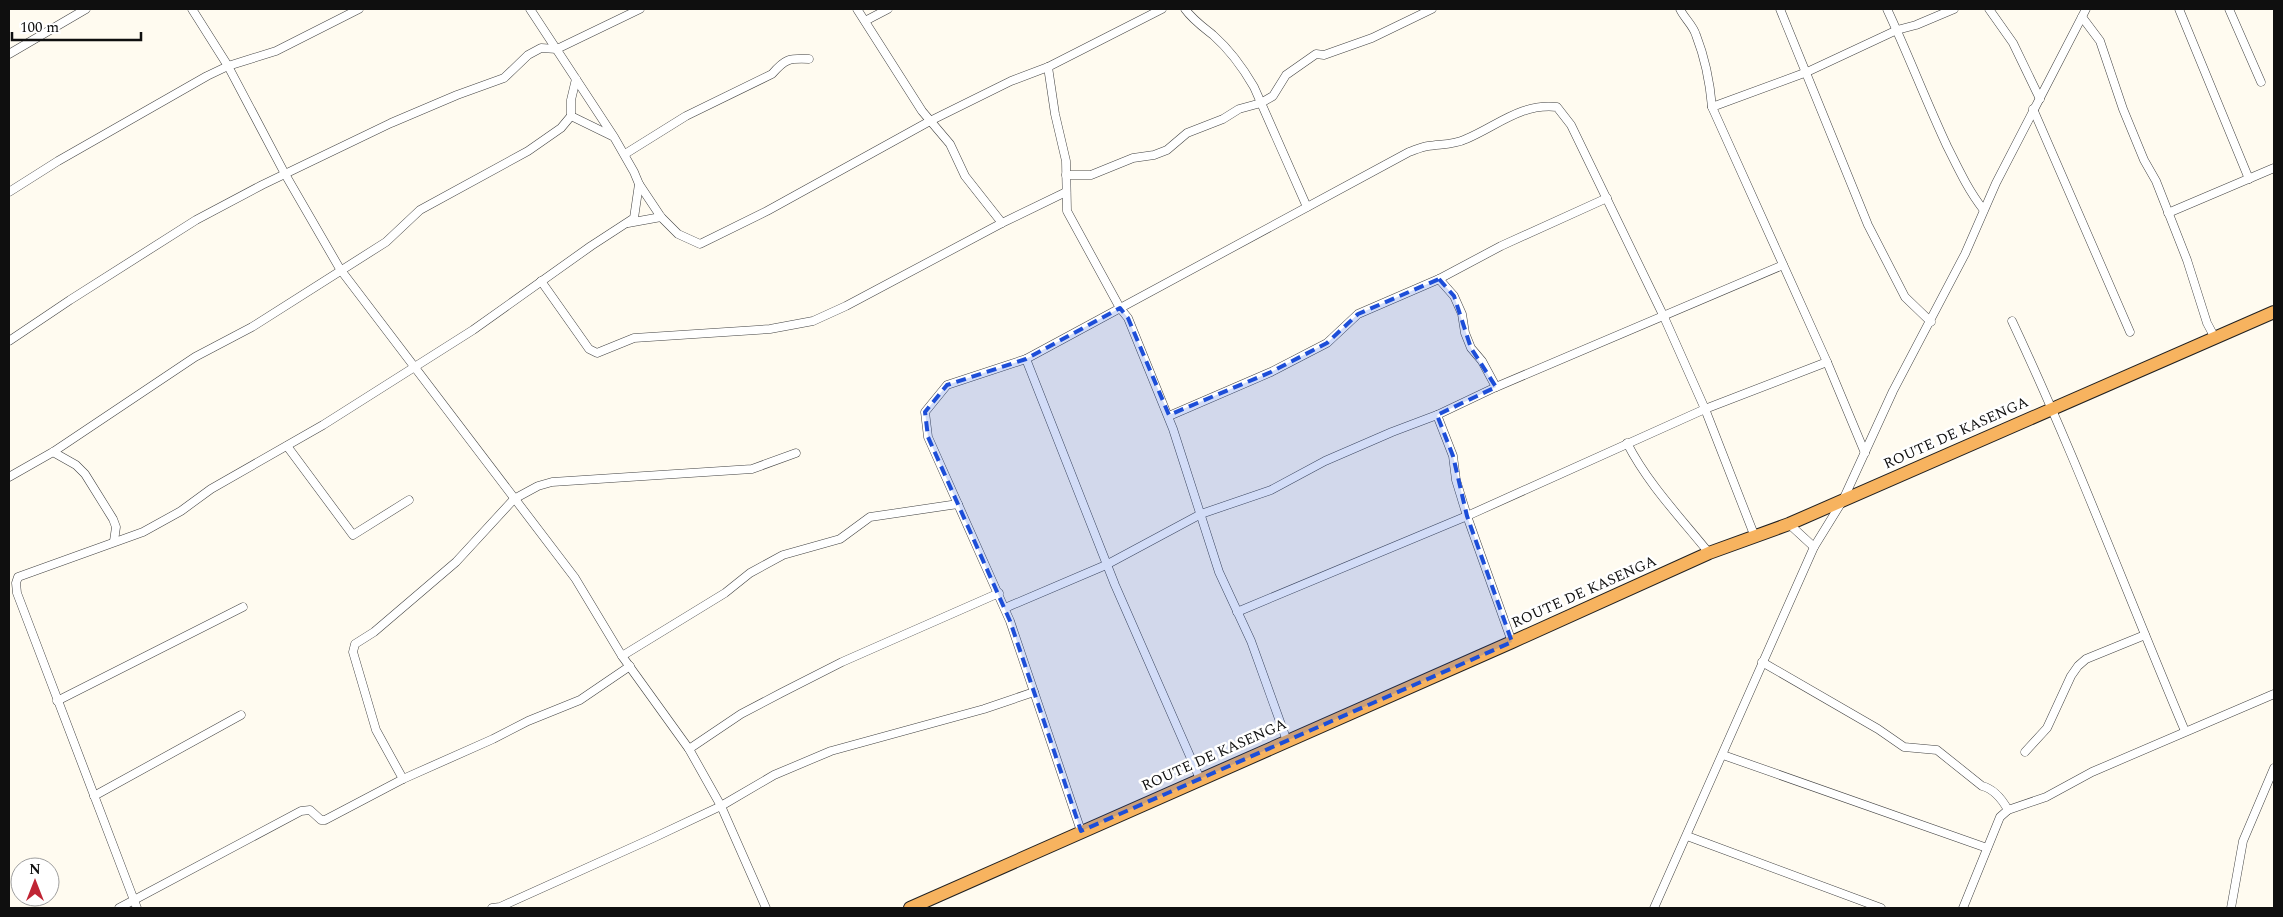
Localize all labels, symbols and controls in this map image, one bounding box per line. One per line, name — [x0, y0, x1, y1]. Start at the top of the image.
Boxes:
scale bar — [12, 10, 141, 42]
text: 100 m — [20, 16, 59, 39]
street label: ROUTE DE KASENGA — [1880, 391, 2032, 475]
street label: ROUTE DE KASENGA — [1508, 550, 1660, 634]
street label: ROUTE DE KASENGA — [1138, 713, 1290, 797]
north arrow — [10, 857, 60, 907]
text: N — [29, 859, 41, 880]

